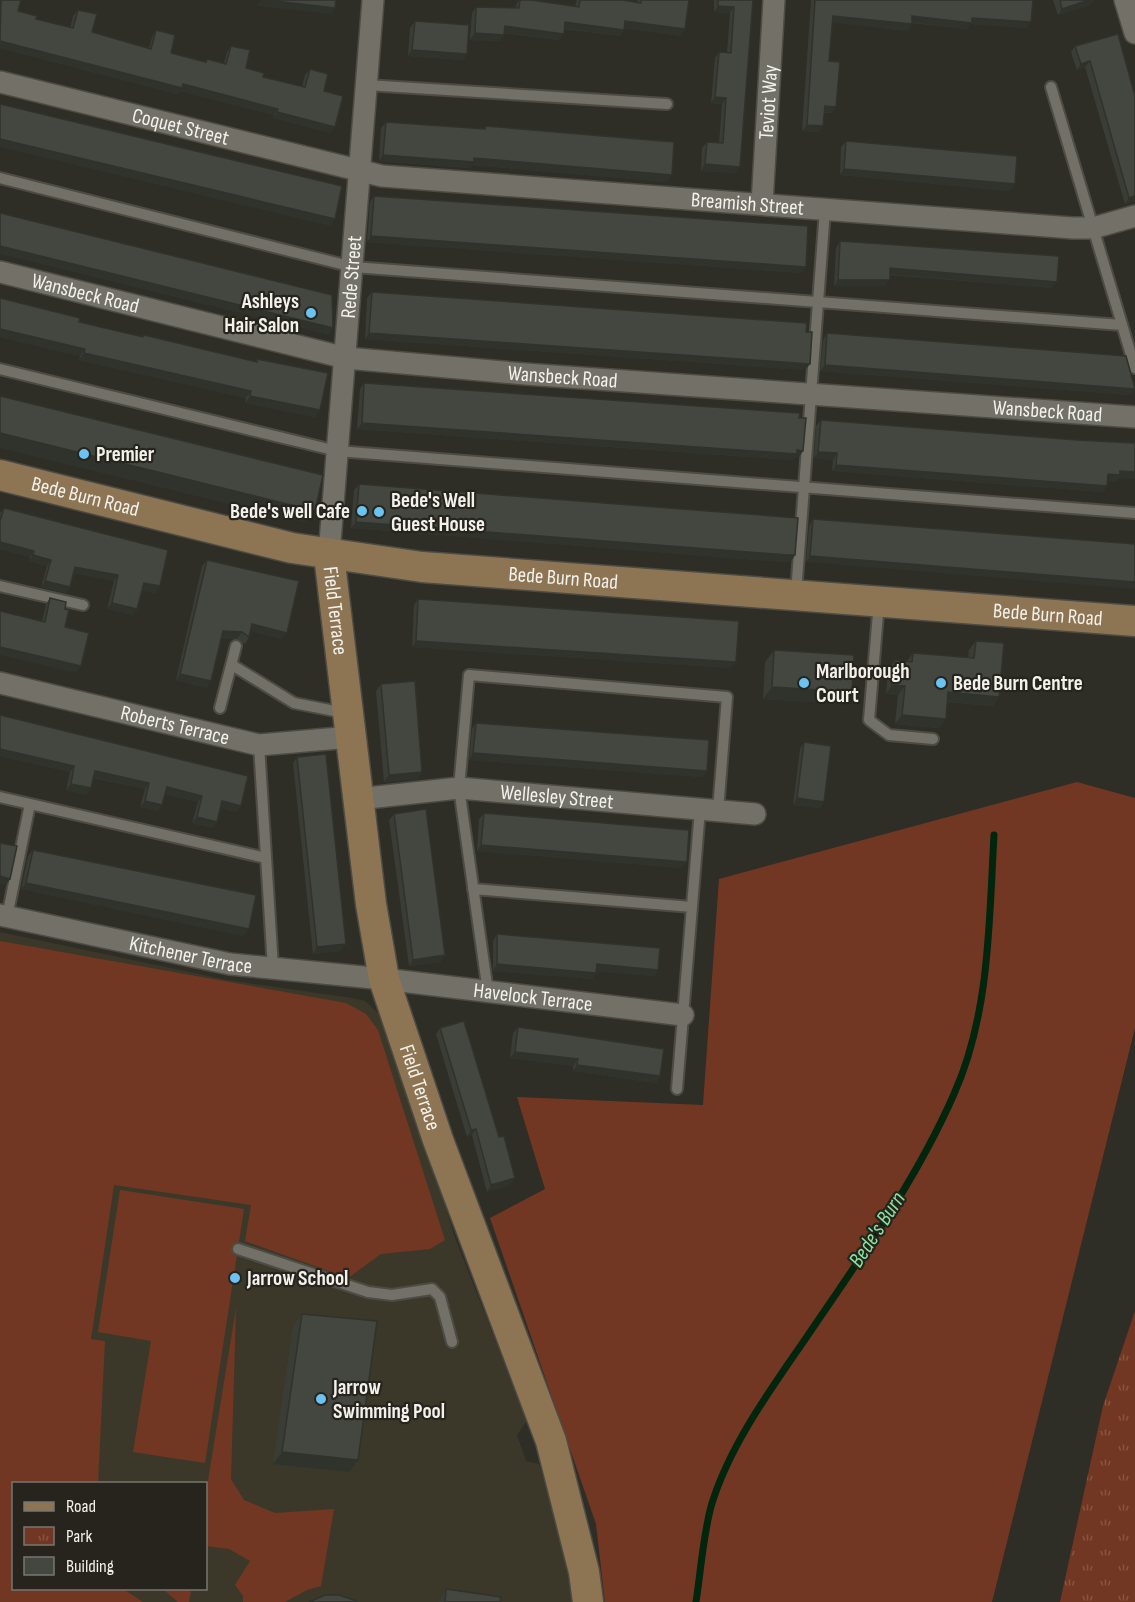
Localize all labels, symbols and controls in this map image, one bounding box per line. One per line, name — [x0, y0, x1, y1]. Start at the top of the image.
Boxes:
street label: Teviot Way — [754, 64, 783, 140]
street label: Coquet Street — [130, 103, 231, 151]
street label: Breamish Street — [690, 187, 805, 221]
street label: Rede Street — [336, 235, 367, 319]
street label: Wansbeck Road — [29, 268, 142, 319]
place label: Ashleys Hair Salon — [224, 289, 299, 338]
marker: Ashleys Hair Salon — [304, 306, 318, 320]
street label: Wansbeck Road — [507, 361, 618, 393]
street label: Wansbeck Road — [992, 395, 1103, 428]
place label: Premier — [96, 442, 155, 467]
marker: Premier — [77, 447, 91, 461]
street label: Bede Burn Road — [29, 471, 142, 522]
place label: Bede's Well Guest House — [391, 488, 485, 537]
place label: Bede's well Cafe — [230, 499, 350, 524]
marker: Bede's well Cafe — [355, 504, 369, 518]
marker: Bede's Well Guest House — [372, 505, 386, 519]
street label: Bede Burn Road — [507, 562, 619, 595]
street label: Field Terrace — [317, 565, 353, 656]
street label: Bede Burn Road — [992, 598, 1104, 632]
place label: Marlborough Court — [816, 659, 910, 708]
place label: Bede Burn Centre — [953, 671, 1083, 696]
marker: Marlborough Court — [797, 676, 811, 690]
marker: Bede Burn Centre — [934, 676, 948, 690]
street label: Roberts Terrace — [118, 700, 232, 750]
street label: Wellesley Street — [499, 780, 615, 815]
street label: Kitchener Terrace — [127, 931, 253, 979]
street label: Havelock Terrace — [472, 978, 594, 1017]
street label: Field Terrace — [394, 1041, 446, 1134]
water label: Bede's Burn — [843, 1187, 912, 1273]
place label: Jarrow School — [246, 1266, 348, 1291]
marker: Jarrow School — [228, 1271, 242, 1285]
place label: Jarrow Swimming Pool — [332, 1375, 445, 1424]
marker: Jarrow Swimming Pool — [314, 1392, 328, 1406]
legend — [12, 1482, 207, 1590]
text: Road — [66, 1496, 96, 1517]
text: Park — [66, 1526, 92, 1547]
text: Building — [66, 1556, 114, 1577]

